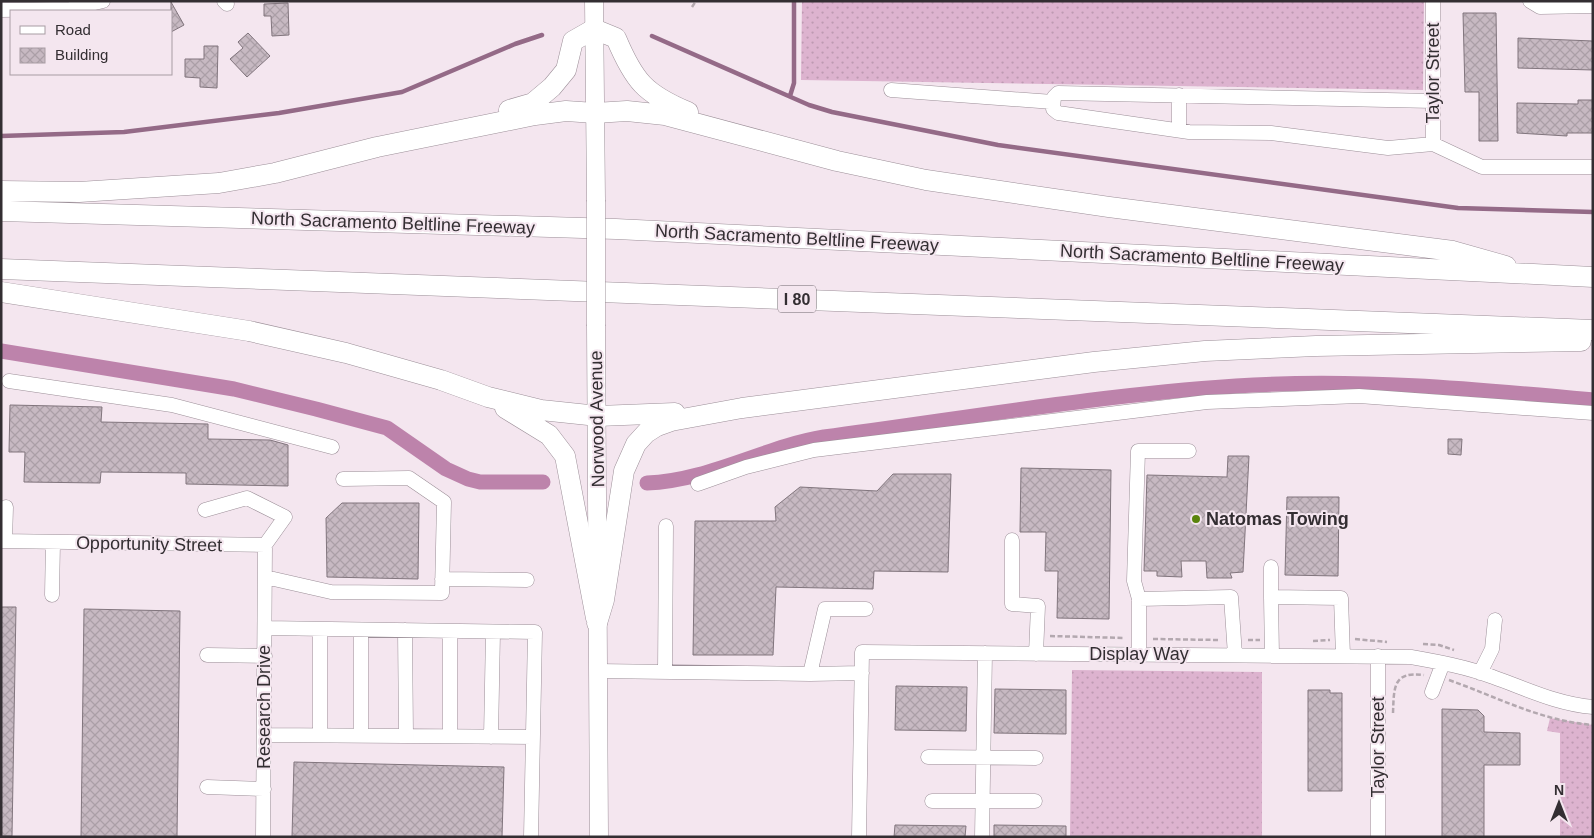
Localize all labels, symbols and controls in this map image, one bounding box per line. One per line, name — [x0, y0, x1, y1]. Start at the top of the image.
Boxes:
legend — [10, 10, 172, 75]
text: Road — [55, 21, 91, 38]
street label: Taylor Street — [1423, 22, 1443, 124]
text: Building — [55, 46, 108, 63]
street label: North Sacramento Beltline Freeway — [251, 208, 535, 238]
street label: North Sacramento Beltline Freeway — [655, 221, 939, 255]
street label: North Sacramento Beltline Freeway — [1060, 241, 1344, 275]
road number: I 80 — [778, 286, 816, 312]
street label: Norwood Avenue — [586, 350, 608, 488]
place label: Natomas Towing — [1206, 509, 1349, 529]
marker: Natomas Towing — [1190, 513, 1202, 525]
street label: Opportunity Street — [76, 533, 222, 555]
street label: Display Way — [1089, 644, 1189, 664]
street label: Research Drive — [254, 645, 274, 769]
street label: Taylor Street — [1368, 696, 1388, 798]
north arrow — [1534, 778, 1584, 828]
text: N — [1554, 782, 1564, 798]

